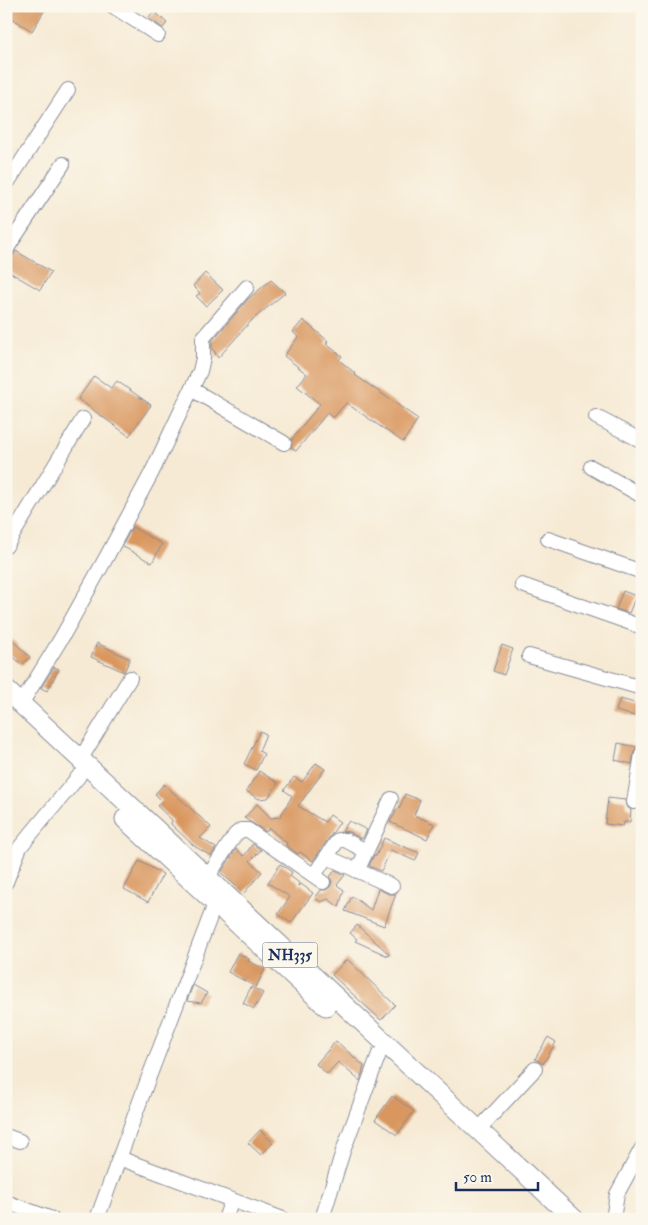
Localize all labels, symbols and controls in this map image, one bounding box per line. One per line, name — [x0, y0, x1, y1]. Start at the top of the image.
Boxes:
road number: NH335 — [262, 942, 318, 968]
scale bar — [456, 1160, 538, 1192]
text: 50 m — [463, 1168, 492, 1187]

